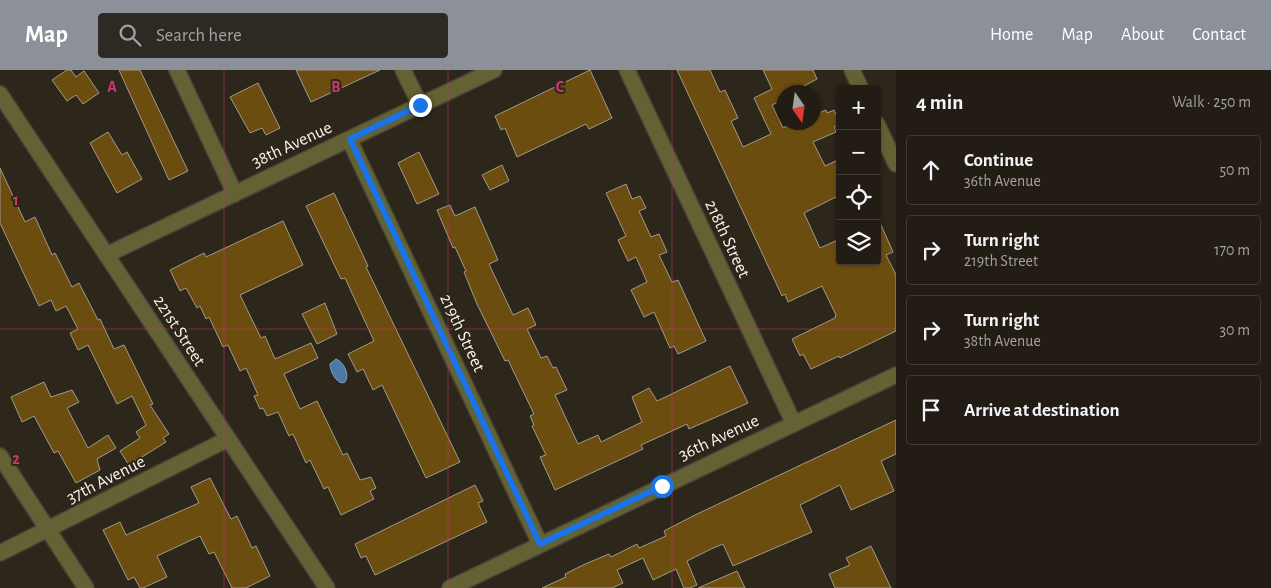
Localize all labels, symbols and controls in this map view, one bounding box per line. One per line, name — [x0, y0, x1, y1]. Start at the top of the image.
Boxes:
search box — [98, 13, 448, 58]
icon: search — [116, 21, 144, 49]
text: Map — [25, 23, 68, 47]
text: Search here — [156, 26, 242, 45]
text: Home — [990, 26, 1033, 44]
text: Map — [1061, 26, 1093, 44]
text: About — [1121, 26, 1164, 44]
text: Contact — [1192, 26, 1246, 44]
text: A — [107, 79, 117, 95]
text: B — [331, 79, 341, 95]
text: C — [556, 79, 565, 95]
north arrow — [776, 85, 821, 130]
map controls — [836, 85, 881, 265]
button: + — [836, 85, 881, 130]
text: 4 min — [916, 92, 963, 113]
route end — [409, 94, 432, 117]
text: Walk · 250 m — [1172, 94, 1251, 110]
street label: 38th Avenue — [249, 119, 335, 171]
button: − — [836, 130, 881, 175]
text: Continue — [964, 151, 1033, 170]
icon: ahead — [917, 156, 945, 184]
text: 50 m — [1219, 162, 1250, 178]
text: 36th Avenue — [964, 173, 1041, 189]
button: locate — [836, 175, 881, 220]
text: 1 — [13, 192, 19, 208]
street label: 218th Street — [701, 197, 753, 281]
button: layers — [836, 220, 881, 265]
text: Turn right — [964, 231, 1039, 250]
icon: right — [917, 236, 945, 264]
text: 170 m — [1214, 242, 1250, 258]
text: 219th Street — [964, 253, 1038, 269]
street label: 219th Street — [436, 291, 488, 375]
street label: 221st Street — [150, 292, 209, 370]
text: Turn right — [964, 311, 1039, 330]
icon: right — [917, 316, 945, 344]
text: 30 m — [1220, 322, 1250, 338]
text: 38th Avenue — [964, 333, 1041, 349]
icon: arrive — [917, 396, 945, 424]
text: Arrive at destination — [964, 401, 1120, 420]
street label: 36th Avenue — [676, 412, 762, 464]
text: 2 — [12, 451, 20, 467]
street label: 37th Avenue — [64, 453, 148, 507]
route start — [651, 475, 674, 498]

